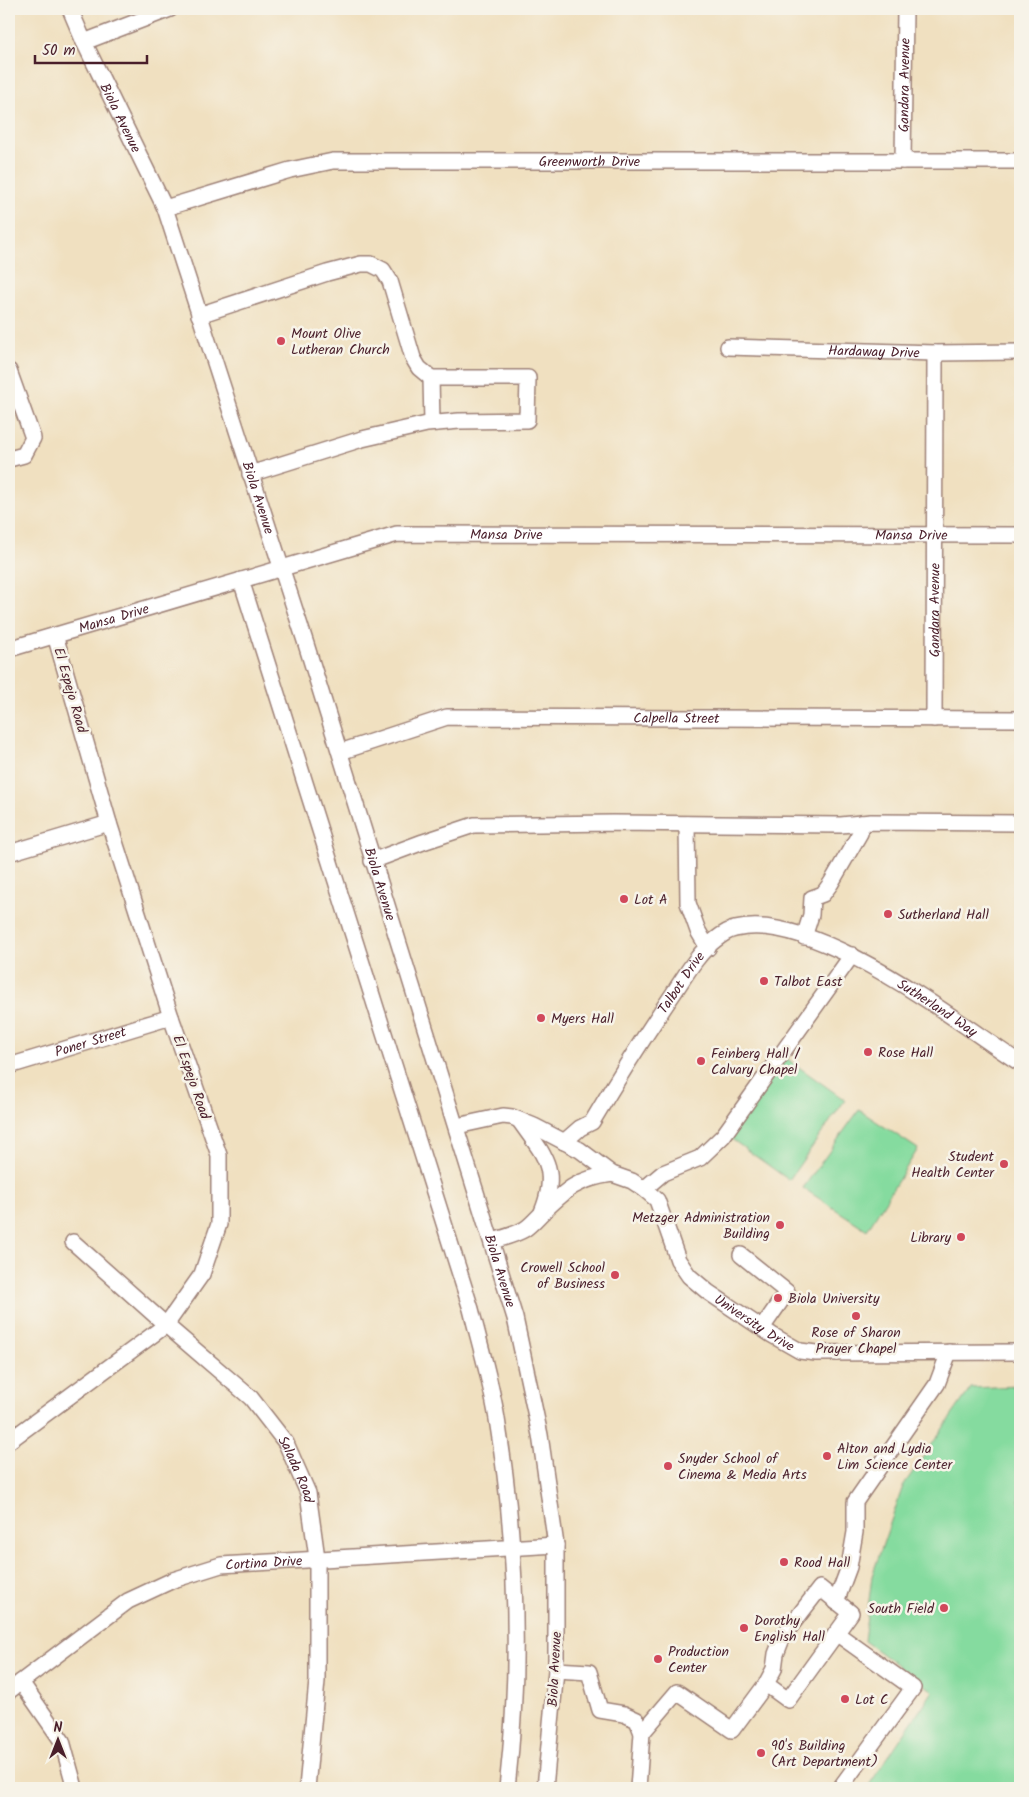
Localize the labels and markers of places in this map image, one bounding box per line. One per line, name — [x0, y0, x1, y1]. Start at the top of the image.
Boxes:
place label: Mount Olive Lutheran Church — [291, 323, 390, 361]
marker: Mount Olive Lutheran Church — [275, 335, 287, 347]
place label: Lot A — [634, 889, 668, 911]
marker: Lot A — [618, 893, 630, 905]
place label: Sutherland Hall — [898, 904, 989, 926]
marker: Sutherland Hall — [882, 908, 894, 920]
place label: Talbot East — [774, 971, 843, 993]
marker: Talbot East — [758, 975, 770, 987]
place label: Myers Hall — [551, 1008, 614, 1030]
marker: Myers Hall — [535, 1012, 547, 1024]
place label: Rose Hall — [878, 1042, 934, 1064]
place label: Feinberg Hall / Calvary Chapel — [711, 1043, 800, 1081]
marker: Rose Hall — [862, 1046, 874, 1058]
marker: Feinberg Hall / Calvary Chapel — [695, 1055, 707, 1067]
place label: Student Health Center — [911, 1146, 995, 1184]
marker: Student Health Center — [998, 1158, 1010, 1170]
place label: Metzger Administration Building — [632, 1207, 770, 1245]
marker: Metzger Administration Building — [774, 1219, 786, 1231]
place label: Library — [910, 1227, 951, 1249]
marker: Library — [955, 1231, 967, 1243]
place label: Crowell School of Business — [520, 1257, 606, 1295]
marker: Crowell School of Business — [609, 1269, 621, 1281]
place label: Biola University — [788, 1288, 880, 1310]
marker: Biola University — [772, 1292, 784, 1304]
marker: Rose of Sharon Prayer Chapel — [850, 1310, 862, 1322]
place label: Rose of Sharon Prayer Chapel — [811, 1322, 901, 1360]
place label: Alton and Lydia Lim Science Center — [837, 1438, 954, 1476]
place label: Snyder School of Cinema & Media Arts — [678, 1448, 807, 1486]
marker: Alton and Lydia Lim Science Center — [821, 1450, 833, 1462]
marker: Snyder School of Cinema & Media Arts — [662, 1460, 674, 1472]
place label: Rood Hall — [794, 1552, 851, 1574]
marker: Rood Hall — [778, 1556, 790, 1568]
place label: South Field — [868, 1598, 935, 1620]
marker: South Field — [938, 1602, 950, 1614]
place label: Dorothy English Hall — [754, 1610, 826, 1648]
marker: Dorothy English Hall — [738, 1622, 750, 1634]
place label: Production Center — [668, 1641, 729, 1679]
marker: Production Center — [652, 1653, 664, 1665]
place label: Lot C — [855, 1689, 888, 1711]
marker: Lot C — [839, 1693, 851, 1705]
place label: 90's Building (Art Department) — [771, 1735, 878, 1773]
marker: 90's Building (Art Department) — [755, 1747, 767, 1759]

